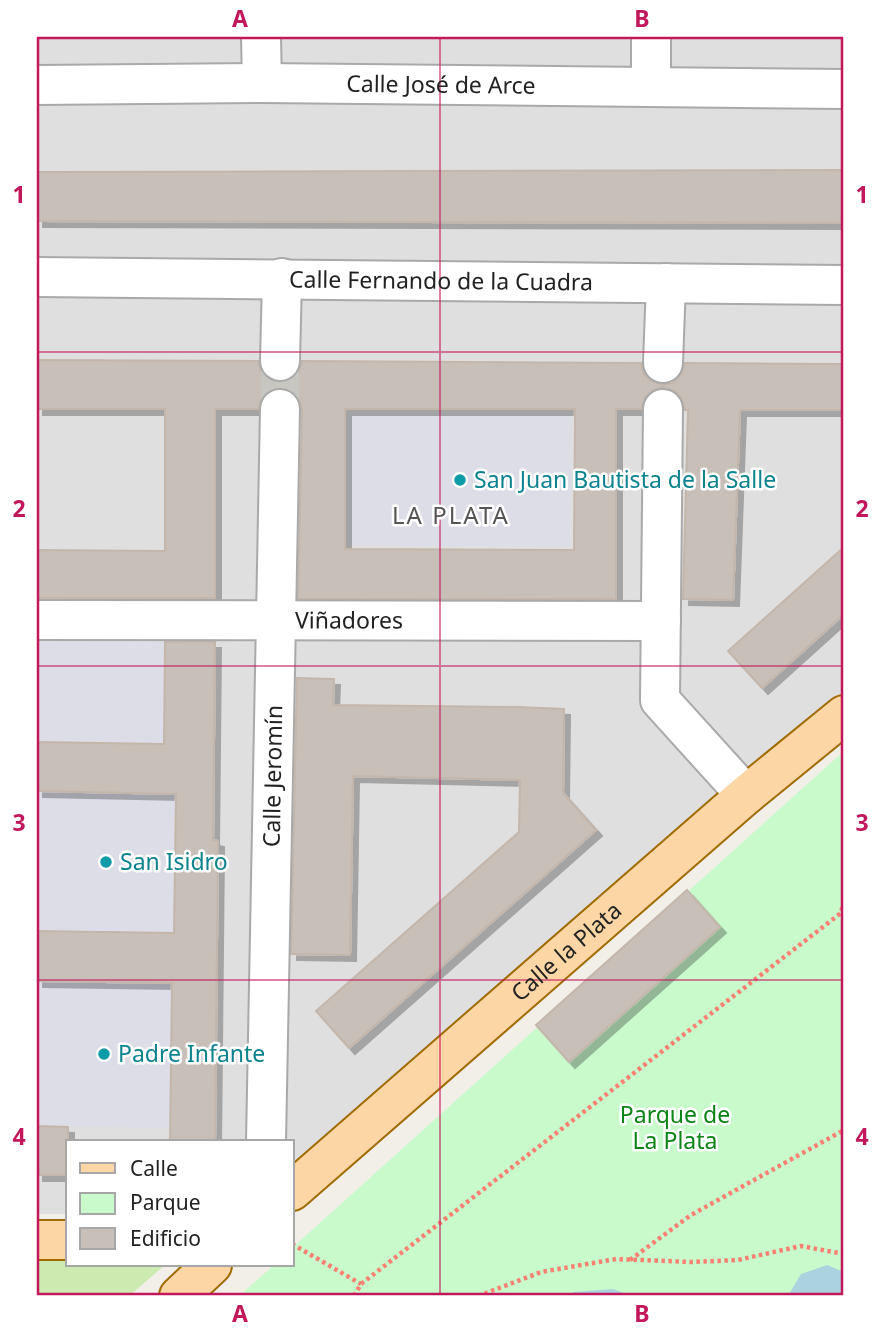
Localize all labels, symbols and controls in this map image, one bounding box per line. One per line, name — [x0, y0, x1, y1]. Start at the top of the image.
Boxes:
text: A — [232, 2, 248, 34]
text: B — [634, 2, 650, 34]
street label: Calle José de Arce — [346, 67, 536, 101]
text: 1 — [12, 178, 26, 210]
text: 1 — [855, 178, 869, 210]
street label: Calle Fernando de la Cuadra — [289, 262, 593, 298]
place label: San Juan Bautista de la Salle — [474, 463, 776, 495]
marker: San Juan Bautista de la Salle — [452, 472, 468, 488]
text: 2 — [12, 492, 26, 524]
text: 2 — [855, 492, 869, 524]
district label: LA PLATA — [392, 498, 510, 531]
street label: Viñadores — [295, 603, 403, 636]
street label: Calle Jeromín — [255, 705, 289, 847]
text: 3 — [12, 806, 26, 838]
text: 3 — [855, 806, 869, 838]
place label: San Isidro — [120, 845, 228, 877]
marker: San Isidro — [98, 854, 114, 870]
street label: Calle la Plata — [503, 894, 628, 1008]
place label: Padre Infante — [118, 1037, 265, 1069]
marker: Padre Infante — [96, 1046, 112, 1062]
park label: Parque de La Plata — [620, 1098, 730, 1156]
text: 4 — [12, 1120, 26, 1152]
text: 4 — [855, 1120, 869, 1152]
legend — [66, 1140, 294, 1266]
text: Calle — [130, 1154, 178, 1182]
text: Parque — [130, 1188, 200, 1216]
text: Edificio — [130, 1224, 201, 1252]
text: A — [232, 1297, 248, 1329]
text: B — [634, 1297, 650, 1329]

